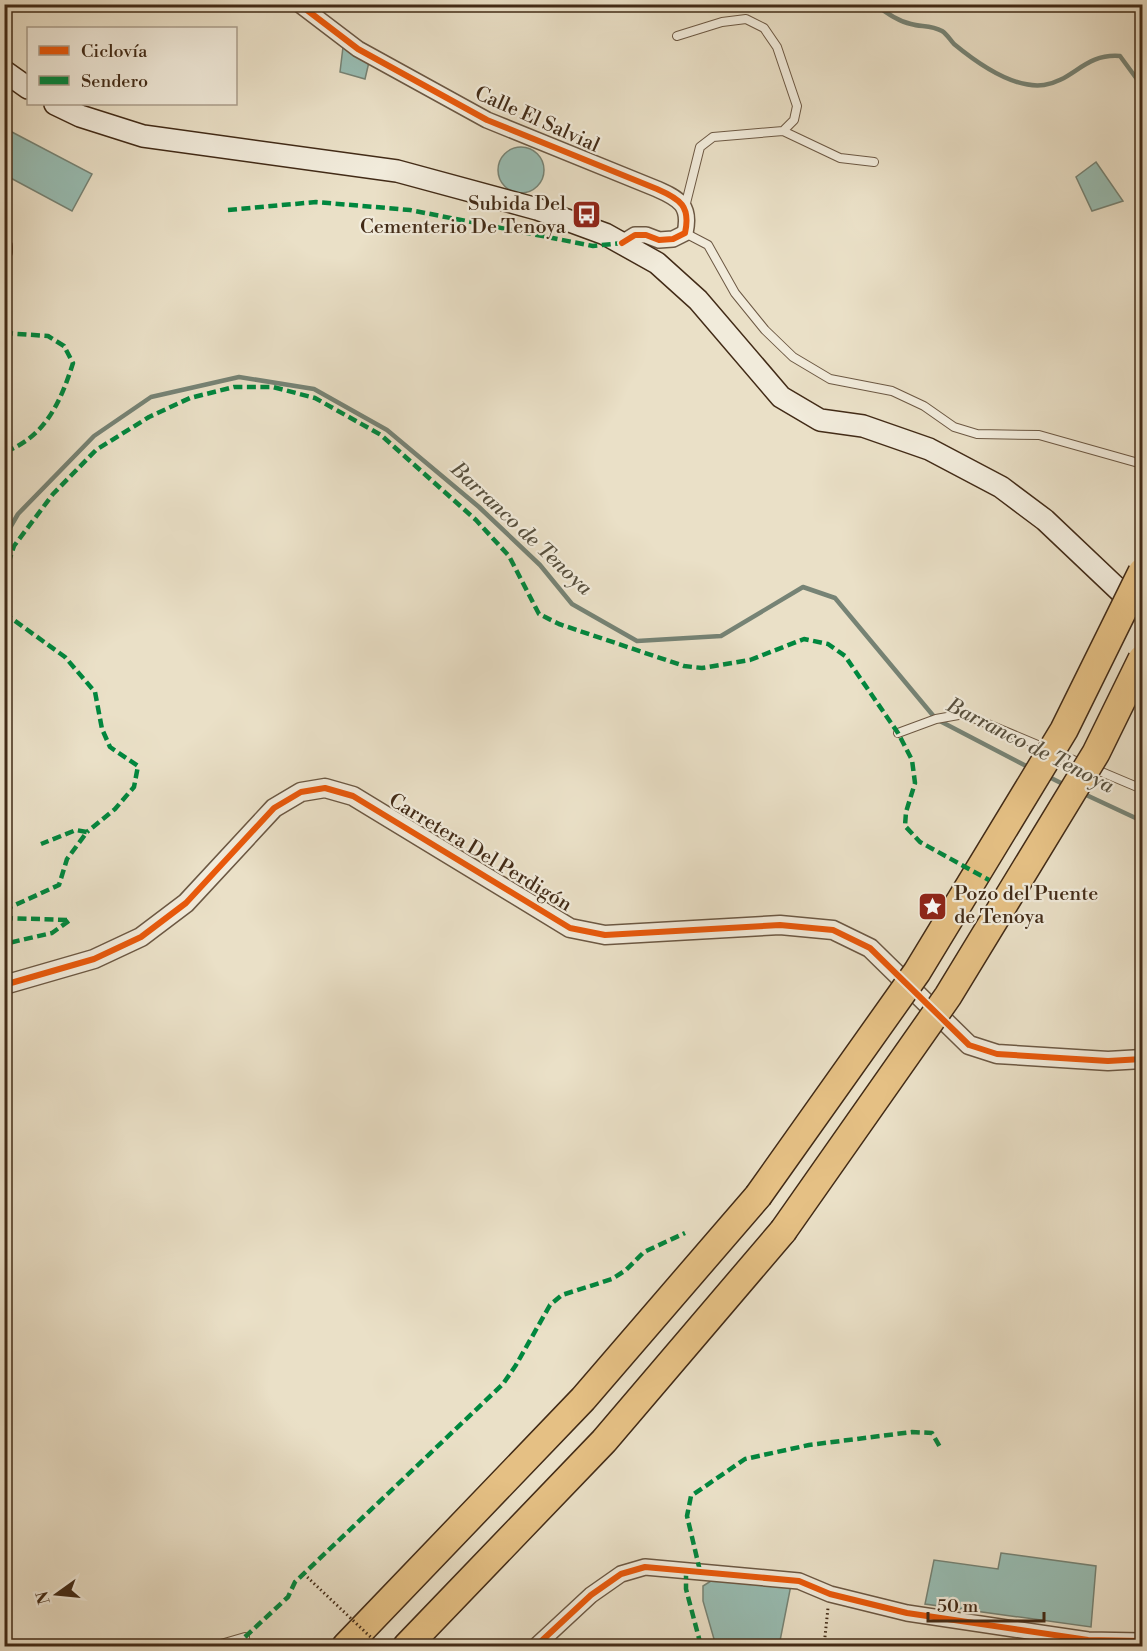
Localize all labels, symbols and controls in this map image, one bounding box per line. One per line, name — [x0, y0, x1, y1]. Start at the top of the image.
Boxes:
legend — [27, 27, 237, 105]
text: Ciclovía — [81, 40, 148, 63]
text: Sendero — [81, 70, 148, 93]
street label: Calle El Salvial — [471, 81, 603, 159]
place label: Subida Del Cementerio De Tenoya — [360, 192, 567, 240]
bus stop icon: Subida Del Cementerio De Tenoya — [571, 199, 603, 231]
water label: Barranco de Tenoya — [444, 456, 598, 602]
water label: Barranco de Tenoya — [941, 692, 1118, 800]
street label: Carretera Del Perdigón — [384, 788, 576, 918]
place label: Pozo del Puente de Tenoya — [954, 882, 1098, 930]
place icon: Pozo del Puente de Tenoya — [917, 890, 949, 922]
north arrow — [27, 1564, 87, 1624]
scale bar — [928, 1585, 1044, 1623]
text: N — [32, 1589, 55, 1606]
text: 50 m — [937, 1595, 979, 1618]

